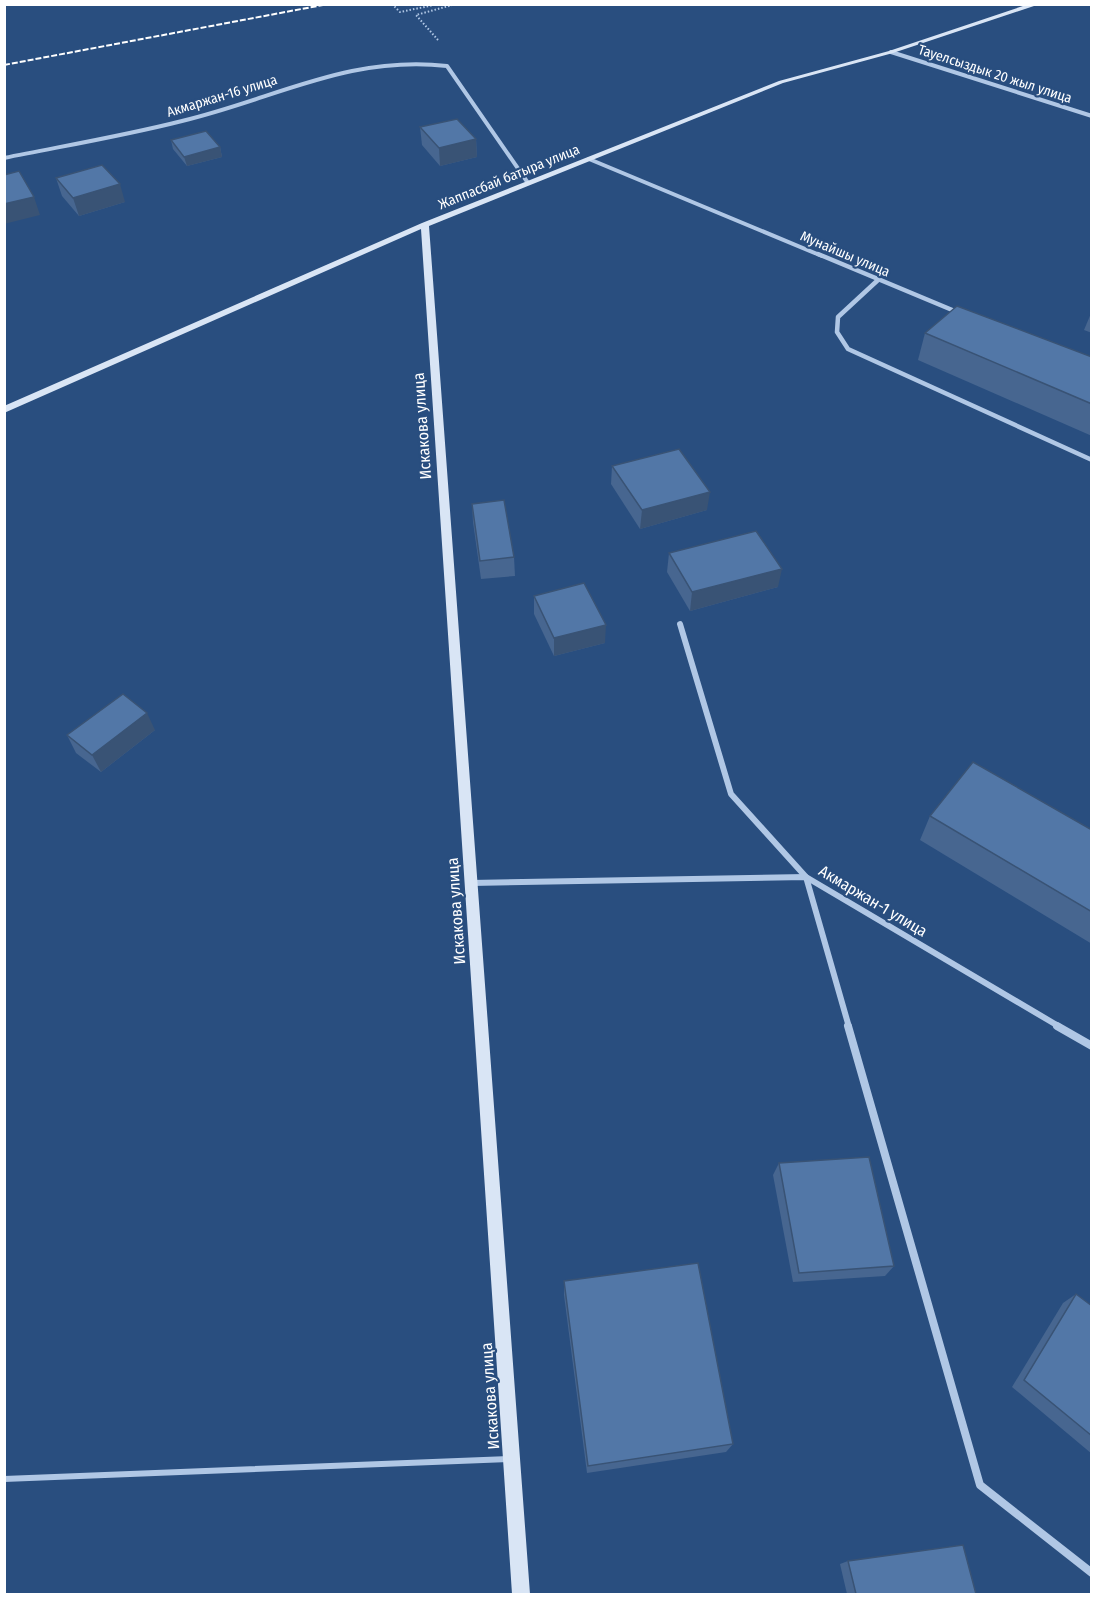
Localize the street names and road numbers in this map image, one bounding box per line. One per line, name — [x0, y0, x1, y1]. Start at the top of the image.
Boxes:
street label: Тауелсыздык 20 жыл улица — [916, 41, 1074, 107]
street label: Акмаржан-16 улица — [165, 71, 279, 121]
street label: Жаппасбай батыра улица — [436, 141, 582, 213]
street label: Мунайшы улица — [798, 227, 893, 281]
street label: Искакова улица — [409, 372, 435, 480]
street label: Искакова улица — [443, 857, 469, 965]
street label: Акмаржан-1 улица — [815, 861, 931, 941]
street label: Искакова улица — [477, 1342, 503, 1450]

